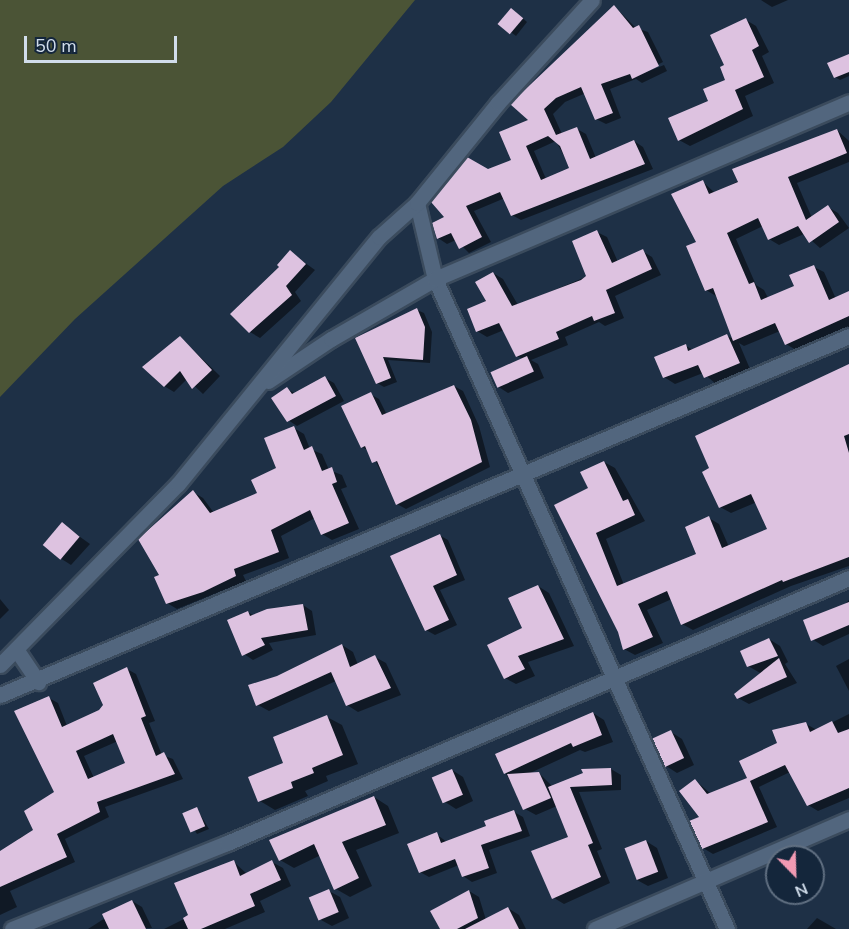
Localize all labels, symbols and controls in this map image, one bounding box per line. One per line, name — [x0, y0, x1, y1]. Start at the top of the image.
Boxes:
scale bar — [27, 24, 180, 62]
text: 50 m — [35, 34, 77, 58]
north arrow — [765, 845, 825, 905]
text: N — [791, 877, 811, 902]

